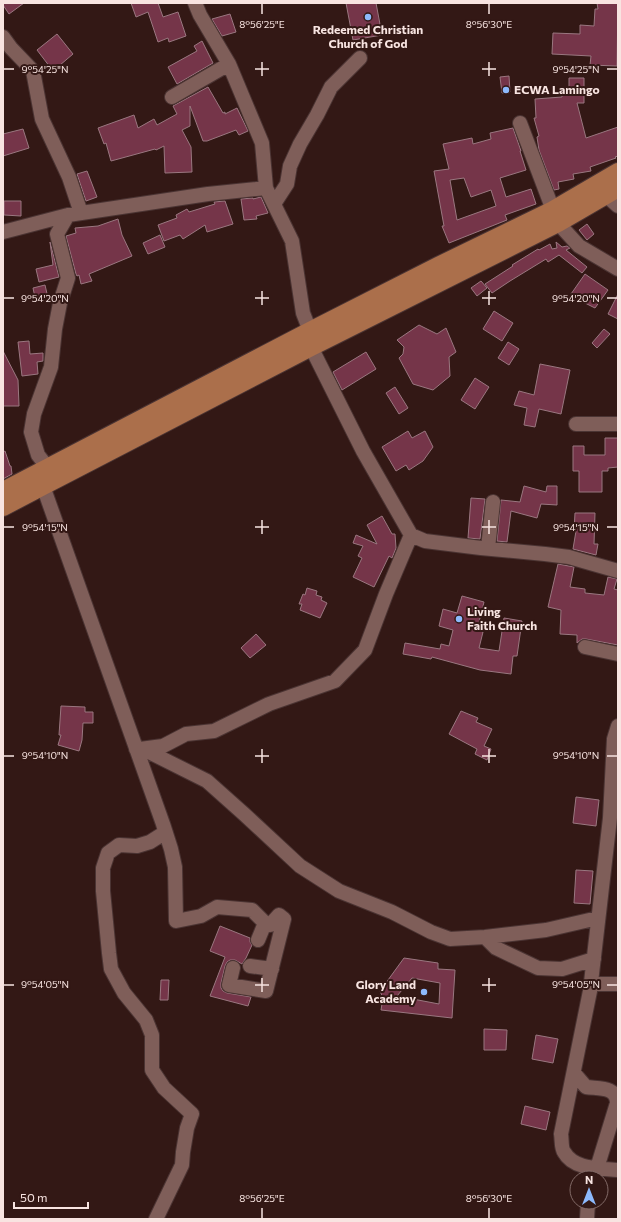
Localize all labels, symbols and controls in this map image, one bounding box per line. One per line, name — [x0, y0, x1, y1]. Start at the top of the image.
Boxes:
marker: Redeemed Christian Church of God — [363, 12, 373, 22]
text: 8°56'25"E — [239, 18, 285, 30]
text: 8°56'30"E — [466, 18, 512, 30]
place label: Redeemed Christian Church of God — [313, 22, 423, 50]
text: 9°54'25"N — [21, 63, 69, 75]
text: 9°54'25"N — [552, 63, 600, 75]
place label: ECWA Lamingo — [514, 82, 600, 96]
marker: ECWA Lamingo — [501, 85, 511, 95]
text: 9°54'20"N — [21, 292, 69, 304]
text: 9°54'20"N — [552, 292, 600, 304]
text: 9°54'15"N — [22, 521, 68, 533]
text: 9°54'15"N — [553, 521, 599, 533]
place label: Living Faith Church — [467, 604, 537, 632]
marker: Living Faith Church — [454, 614, 464, 624]
text: 9°54'10"N — [22, 749, 68, 761]
text: 9°54'10"N — [553, 749, 599, 761]
place label: Glory Land Academy — [356, 977, 416, 1005]
text: 9°54'05"N — [21, 978, 69, 990]
text: 9°54'05"N — [552, 978, 600, 990]
marker: Glory Land Academy — [419, 987, 429, 997]
north arrow — [569, 1170, 609, 1210]
text: N — [585, 1173, 593, 1186]
scale bar — [14, 1184, 88, 1210]
text: 50 m — [20, 1190, 48, 1204]
text: 8°56'25"E — [239, 1192, 285, 1204]
text: 8°56'30"E — [466, 1192, 512, 1204]

